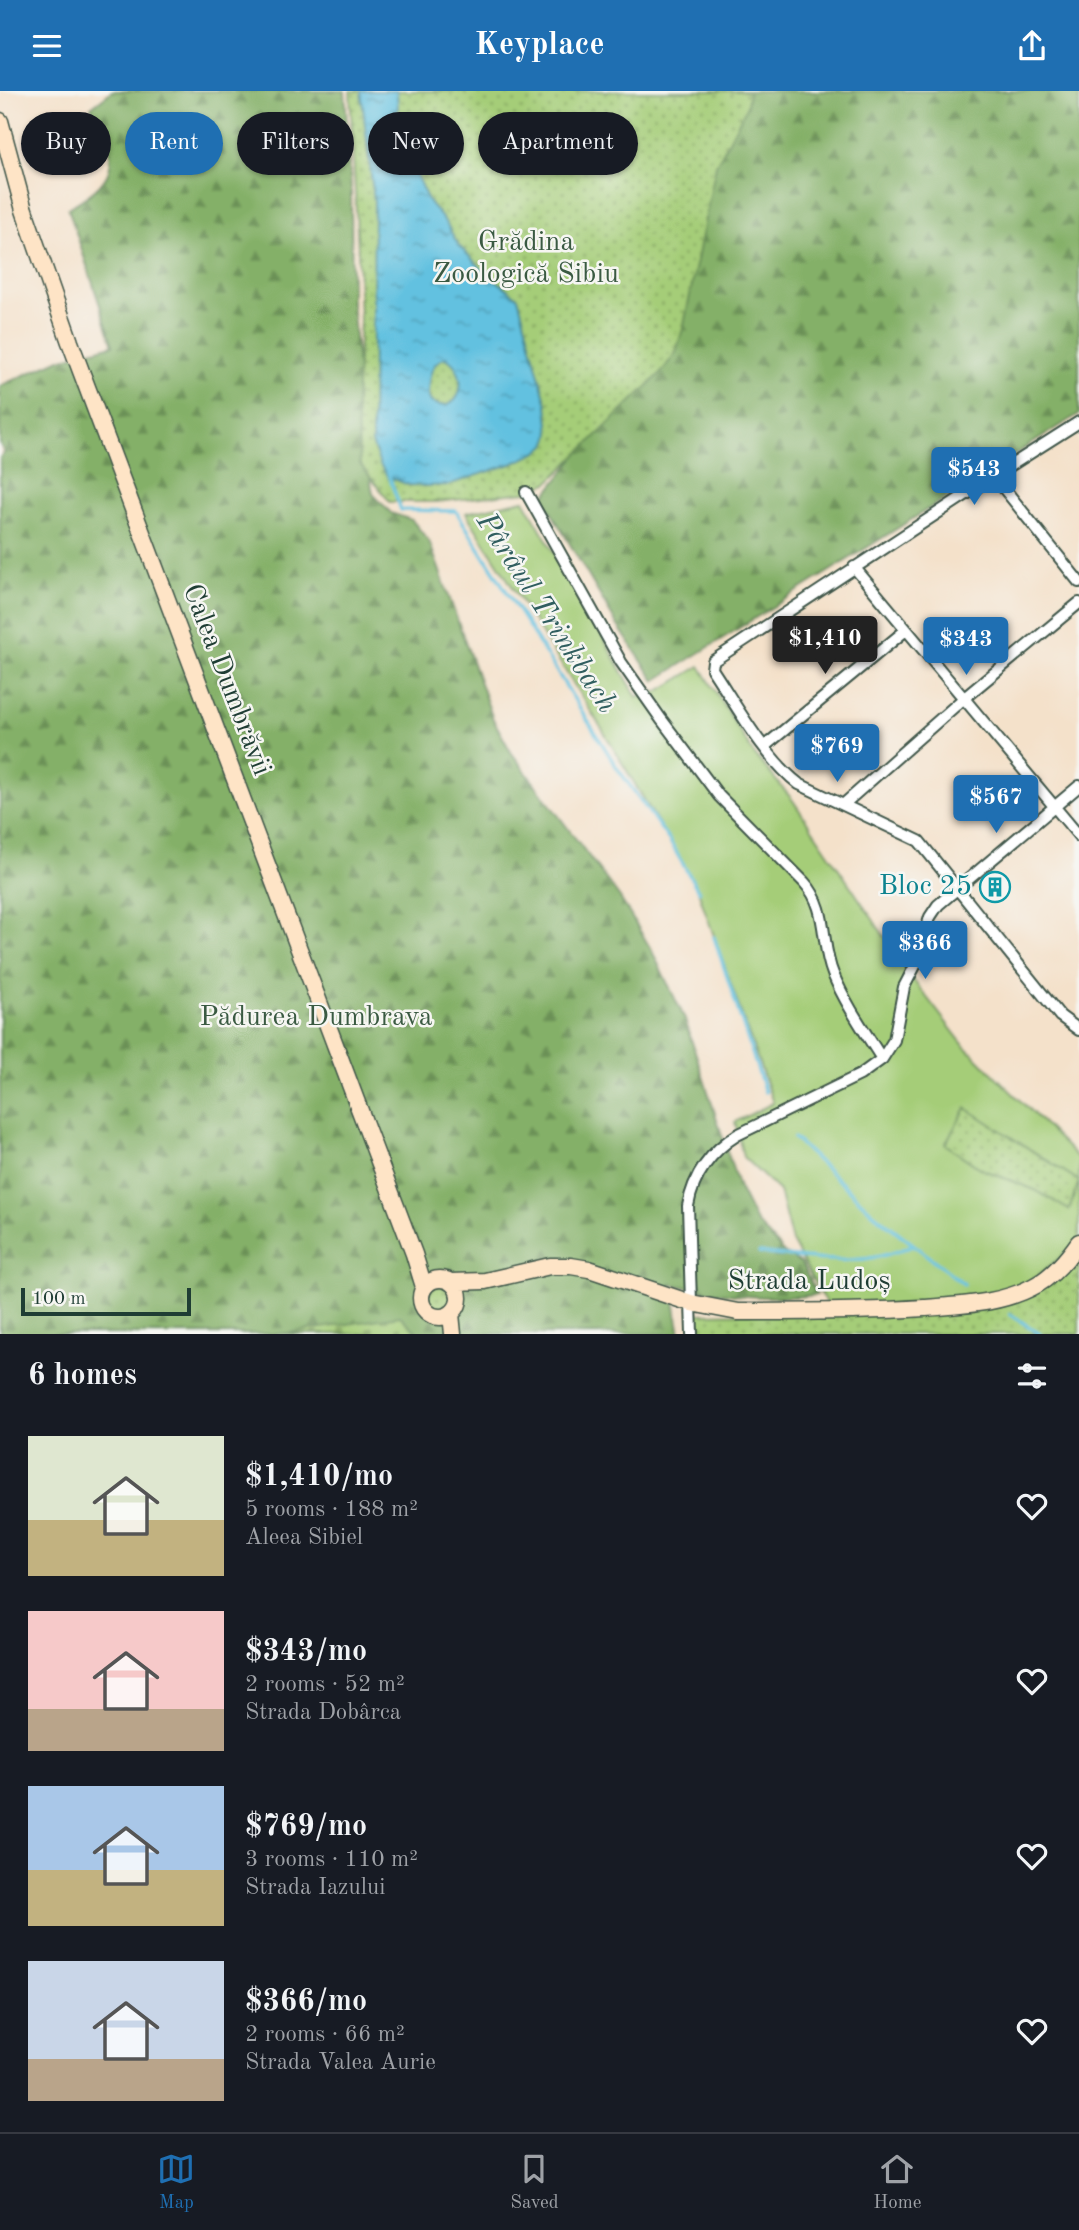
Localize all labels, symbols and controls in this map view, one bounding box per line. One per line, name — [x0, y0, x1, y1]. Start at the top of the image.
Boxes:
icon: menu — [28, 27, 66, 65]
icon: share — [1013, 27, 1051, 65]
text: Keyplace — [474, 30, 605, 62]
chip: Buy — [21, 112, 111, 175]
chip: Rent — [125, 112, 223, 175]
chip: Filters — [237, 112, 354, 175]
chip: New — [368, 112, 464, 175]
chip: Apartment — [478, 112, 638, 175]
park label: Grădina Zoologică Sibiu — [433, 229, 619, 289]
pin: $543 — [933, 447, 1015, 507]
text: $543 — [947, 458, 1001, 481]
water label: Pârâul Trinkbach — [470, 507, 622, 719]
street label: Calea Dumbrăvii — [177, 580, 275, 780]
pin: $1,410 — [768, 617, 882, 676]
pin: $343 — [925, 617, 1007, 677]
text: $1,410 — [788, 627, 862, 650]
text: $343 — [939, 628, 993, 651]
pin: $769 — [796, 725, 878, 784]
text: $769 — [810, 735, 864, 758]
pin: $567 — [955, 775, 1037, 835]
text: $567 — [969, 786, 1023, 809]
building icon: Bloc 25 — [978, 870, 1012, 904]
place label: Bloc 25 — [879, 873, 972, 901]
pin: $366 — [884, 921, 966, 981]
text: $366 — [898, 932, 952, 955]
park label: Pădurea Dumbrava — [199, 1004, 433, 1032]
street label: Strada Ludoș — [727, 1268, 891, 1296]
scale bar — [21, 1285, 191, 1317]
text: 100 m — [32, 1290, 85, 1309]
icon: filters — [1013, 1357, 1051, 1395]
text: 6 homes — [28, 1361, 137, 1391]
text: $1,410/mo — [245, 1462, 393, 1492]
icon: home — [84, 1464, 168, 1548]
icon: heart — [1013, 1487, 1051, 1525]
text: 5 rooms · 188 m² — [245, 1498, 418, 1521]
text: Aleea Sibiel — [245, 1526, 363, 1549]
text: $343/mo — [245, 1637, 367, 1667]
icon: home — [84, 1639, 168, 1723]
icon: heart — [1013, 1662, 1051, 1700]
text: 2 rooms · 52 m² — [245, 1673, 405, 1696]
text: Strada Dobârca — [245, 1701, 401, 1724]
text: $769/mo — [245, 1812, 367, 1842]
icon: home — [84, 1814, 168, 1898]
icon: heart — [1013, 1837, 1051, 1875]
text: 3 rooms · 110 m² — [245, 1848, 418, 1871]
text: Strada Iazului — [245, 1876, 385, 1899]
text: $366/mo — [245, 1987, 367, 2017]
icon: home — [84, 1989, 168, 2073]
icon: heart — [1013, 2012, 1051, 2050]
text: 2 rooms · 66 m² — [245, 2023, 405, 2046]
text: Strada Valea Aurie — [245, 2051, 436, 2074]
tab: Map — [157, 2150, 195, 2215]
tab: Saved — [510, 2150, 559, 2215]
tab: Home — [873, 2150, 922, 2215]

